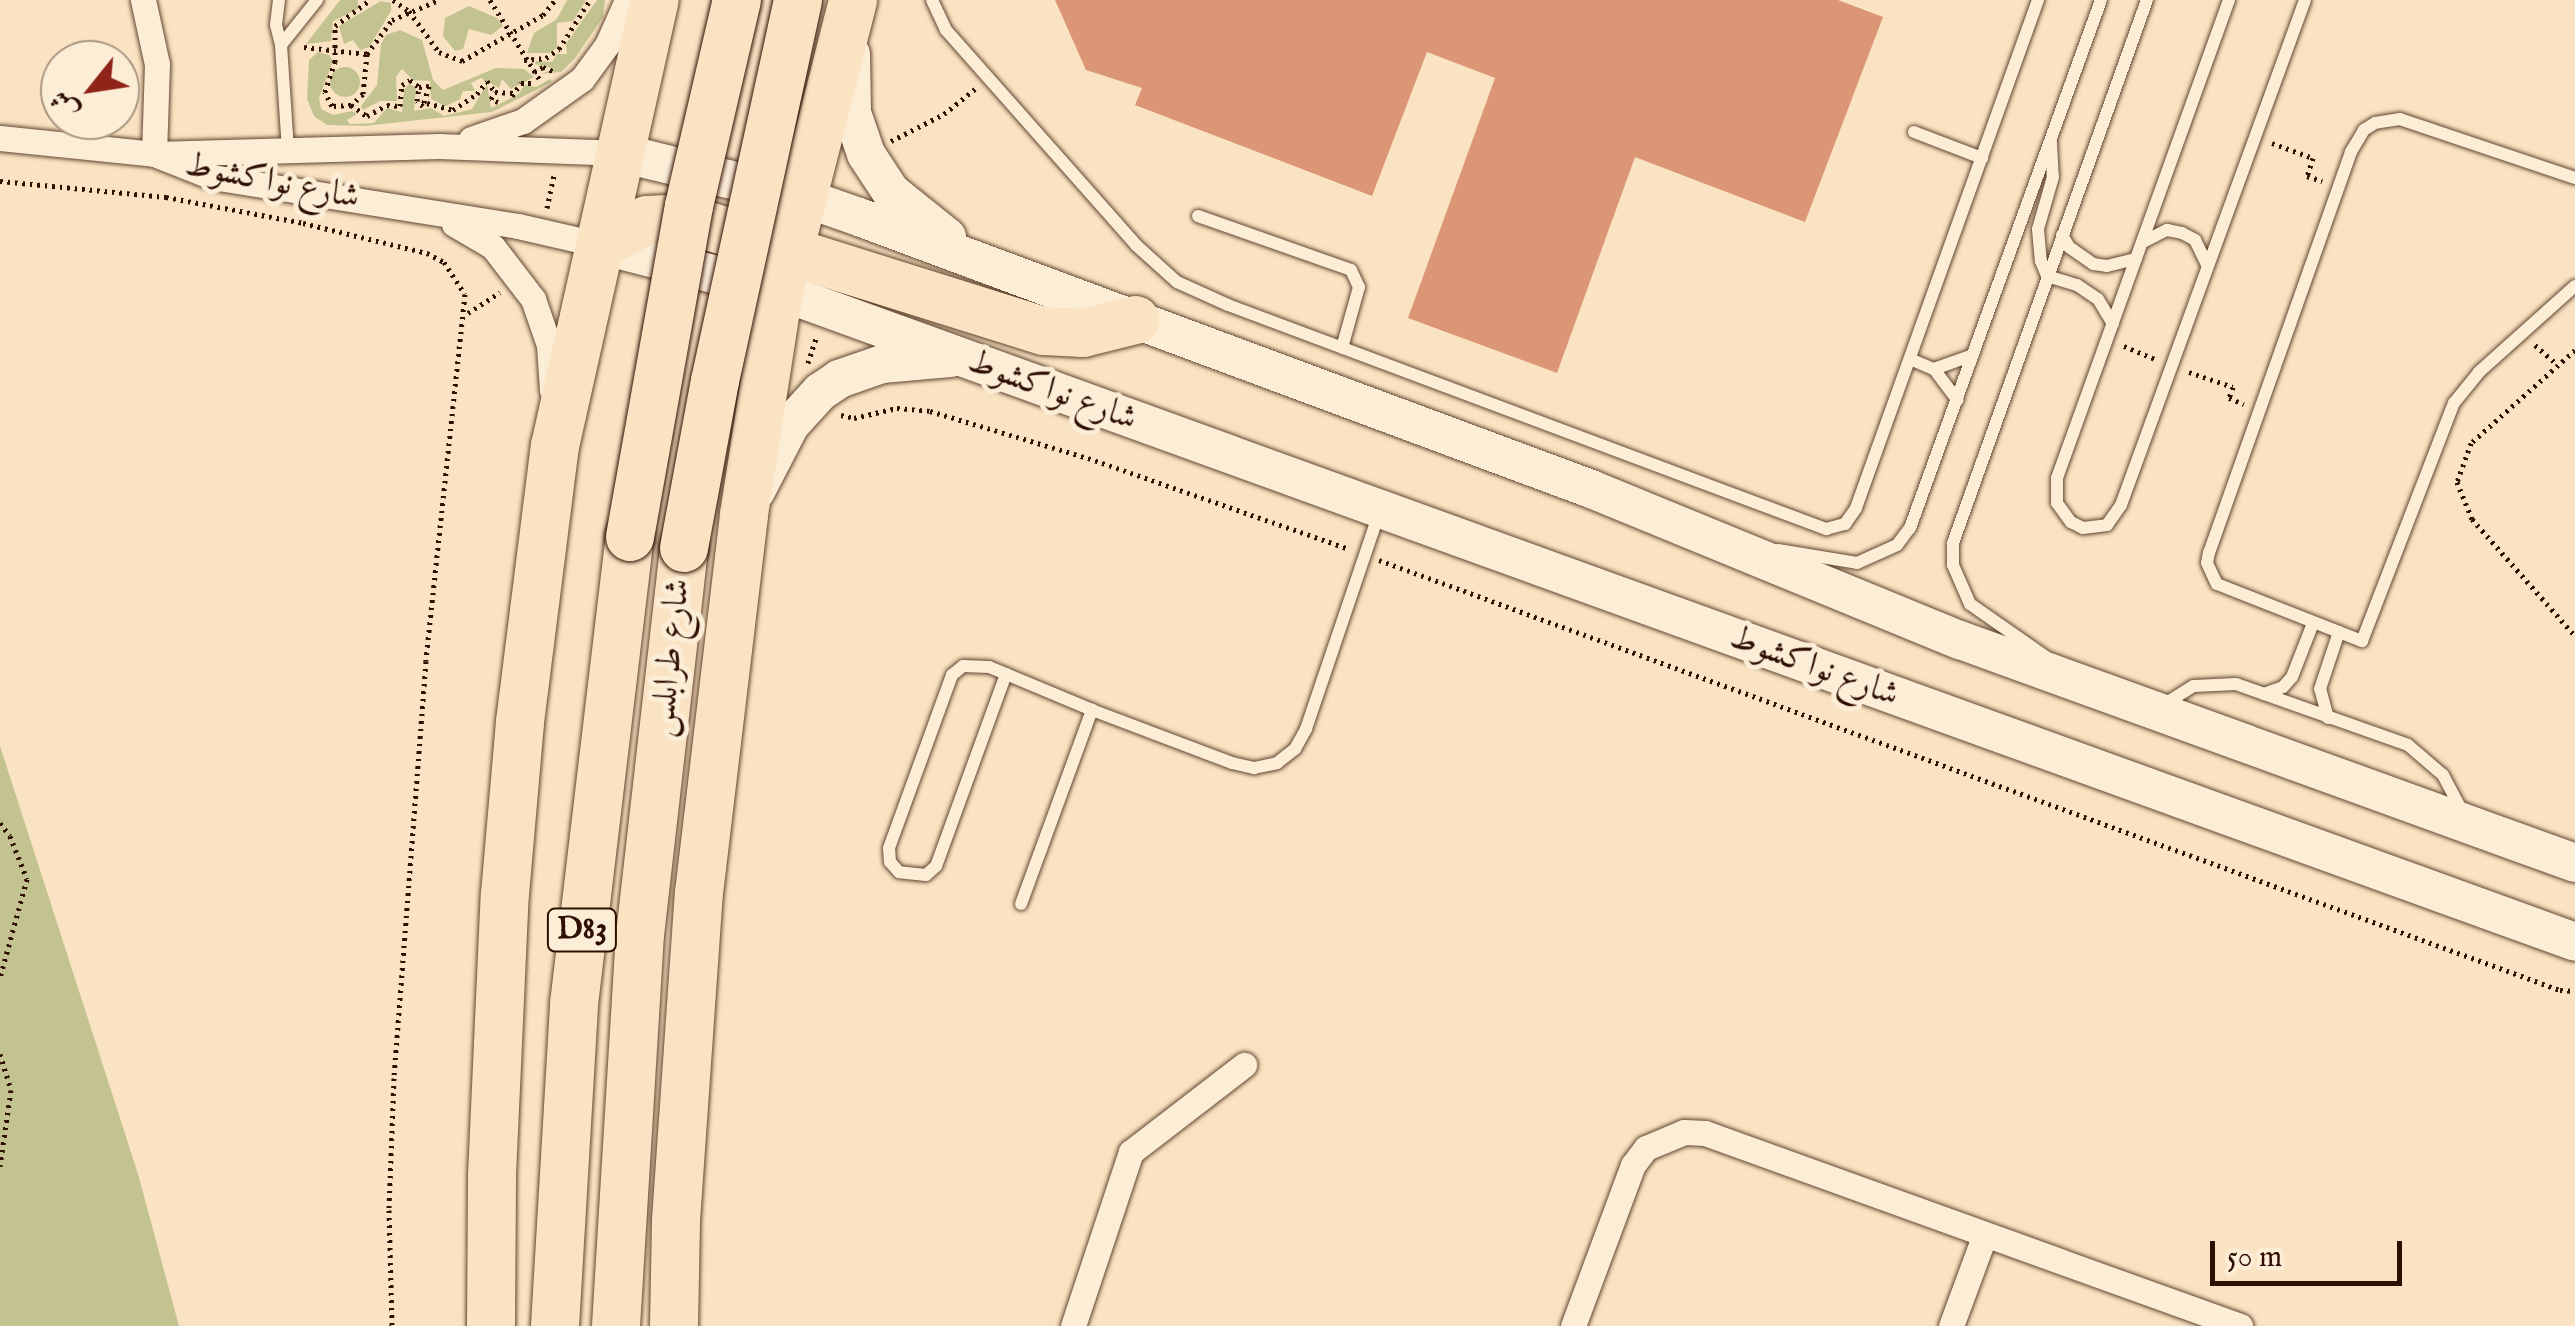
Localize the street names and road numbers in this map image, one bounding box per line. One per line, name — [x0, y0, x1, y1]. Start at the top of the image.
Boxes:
street label: شارع نواكشوط — [181, 144, 363, 220]
street label: شارع نواكشوط — [961, 341, 1143, 441]
street label: شارع طرابلس — [642, 577, 700, 739]
street label: شارع نواكشوط — [1723, 617, 1905, 717]
road number: D83 — [544, 903, 620, 957]

